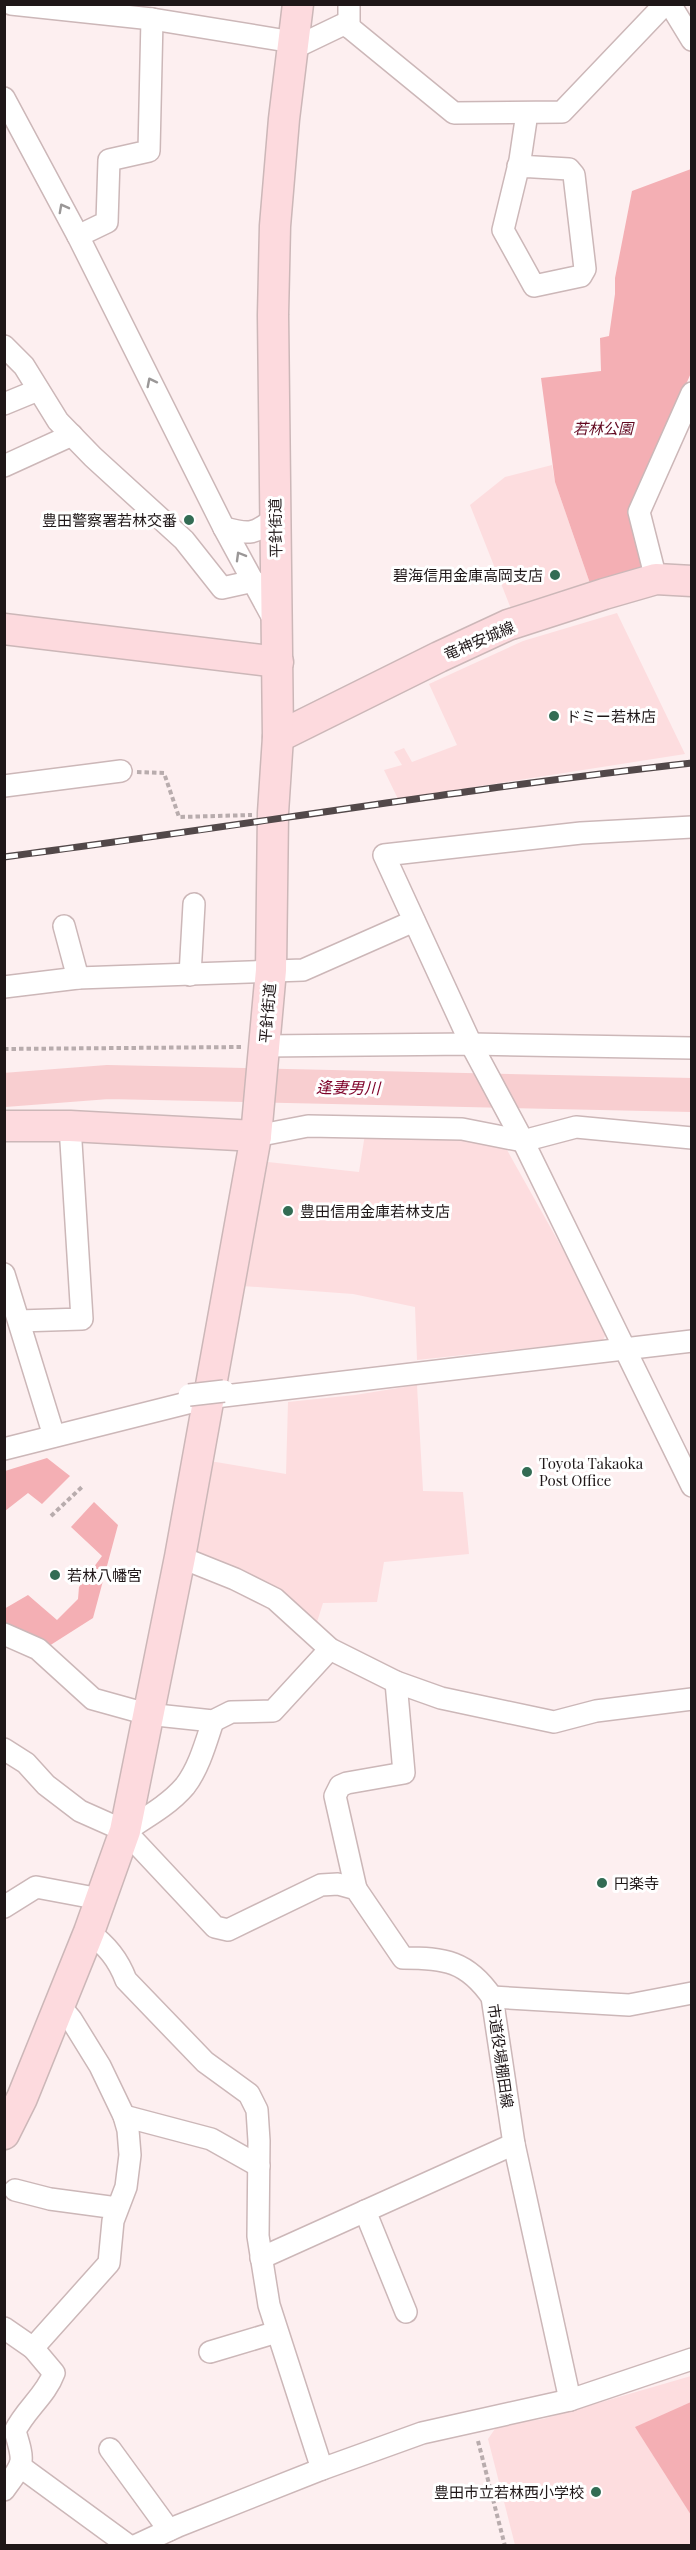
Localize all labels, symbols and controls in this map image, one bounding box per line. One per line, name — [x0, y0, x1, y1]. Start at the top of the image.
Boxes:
one-way arrow — [59, 204, 70, 214]
one-way arrow — [147, 378, 158, 388]
park label: 若林公園 — [573, 418, 635, 438]
street label: 平針街道 — [264, 498, 286, 558]
place label: 豊田警察署若林交番 — [42, 510, 177, 530]
marker: 豊田警察署若林交番 — [182, 513, 196, 527]
one-way arrow — [236, 552, 247, 562]
place label: 碧海信用金庫高岡支店 — [393, 565, 543, 585]
marker: 碧海信用金庫高岡支店 — [548, 568, 562, 582]
street label: 竜神安城線 — [441, 616, 517, 664]
place label: ドミー若林店 — [566, 706, 656, 726]
marker: ドミー若林店 — [547, 709, 561, 723]
street label: 平針街道 — [254, 982, 280, 1044]
water label: 逢妻男川 — [316, 1076, 382, 1098]
place label: 豊田信用金庫若林支店 — [300, 1201, 450, 1221]
marker: 豊田信用金庫若林支店 — [281, 1204, 295, 1218]
place label: Toyota Takaoka Post Office — [539, 1453, 644, 1490]
marker: Toyota Takaoka Post Office — [520, 1465, 534, 1479]
place label: 若林八幡宮 — [67, 1565, 142, 1585]
marker: 若林八幡宮 — [48, 1568, 62, 1582]
place label: 円楽寺 — [614, 1873, 659, 1893]
marker: 円楽寺 — [595, 1876, 609, 1890]
street label: 市道役場棚田線 — [484, 2003, 518, 2109]
place label: 豊田市立若林西小学校 — [434, 2482, 584, 2502]
marker: 豊田市立若林西小学校 — [589, 2485, 603, 2499]

